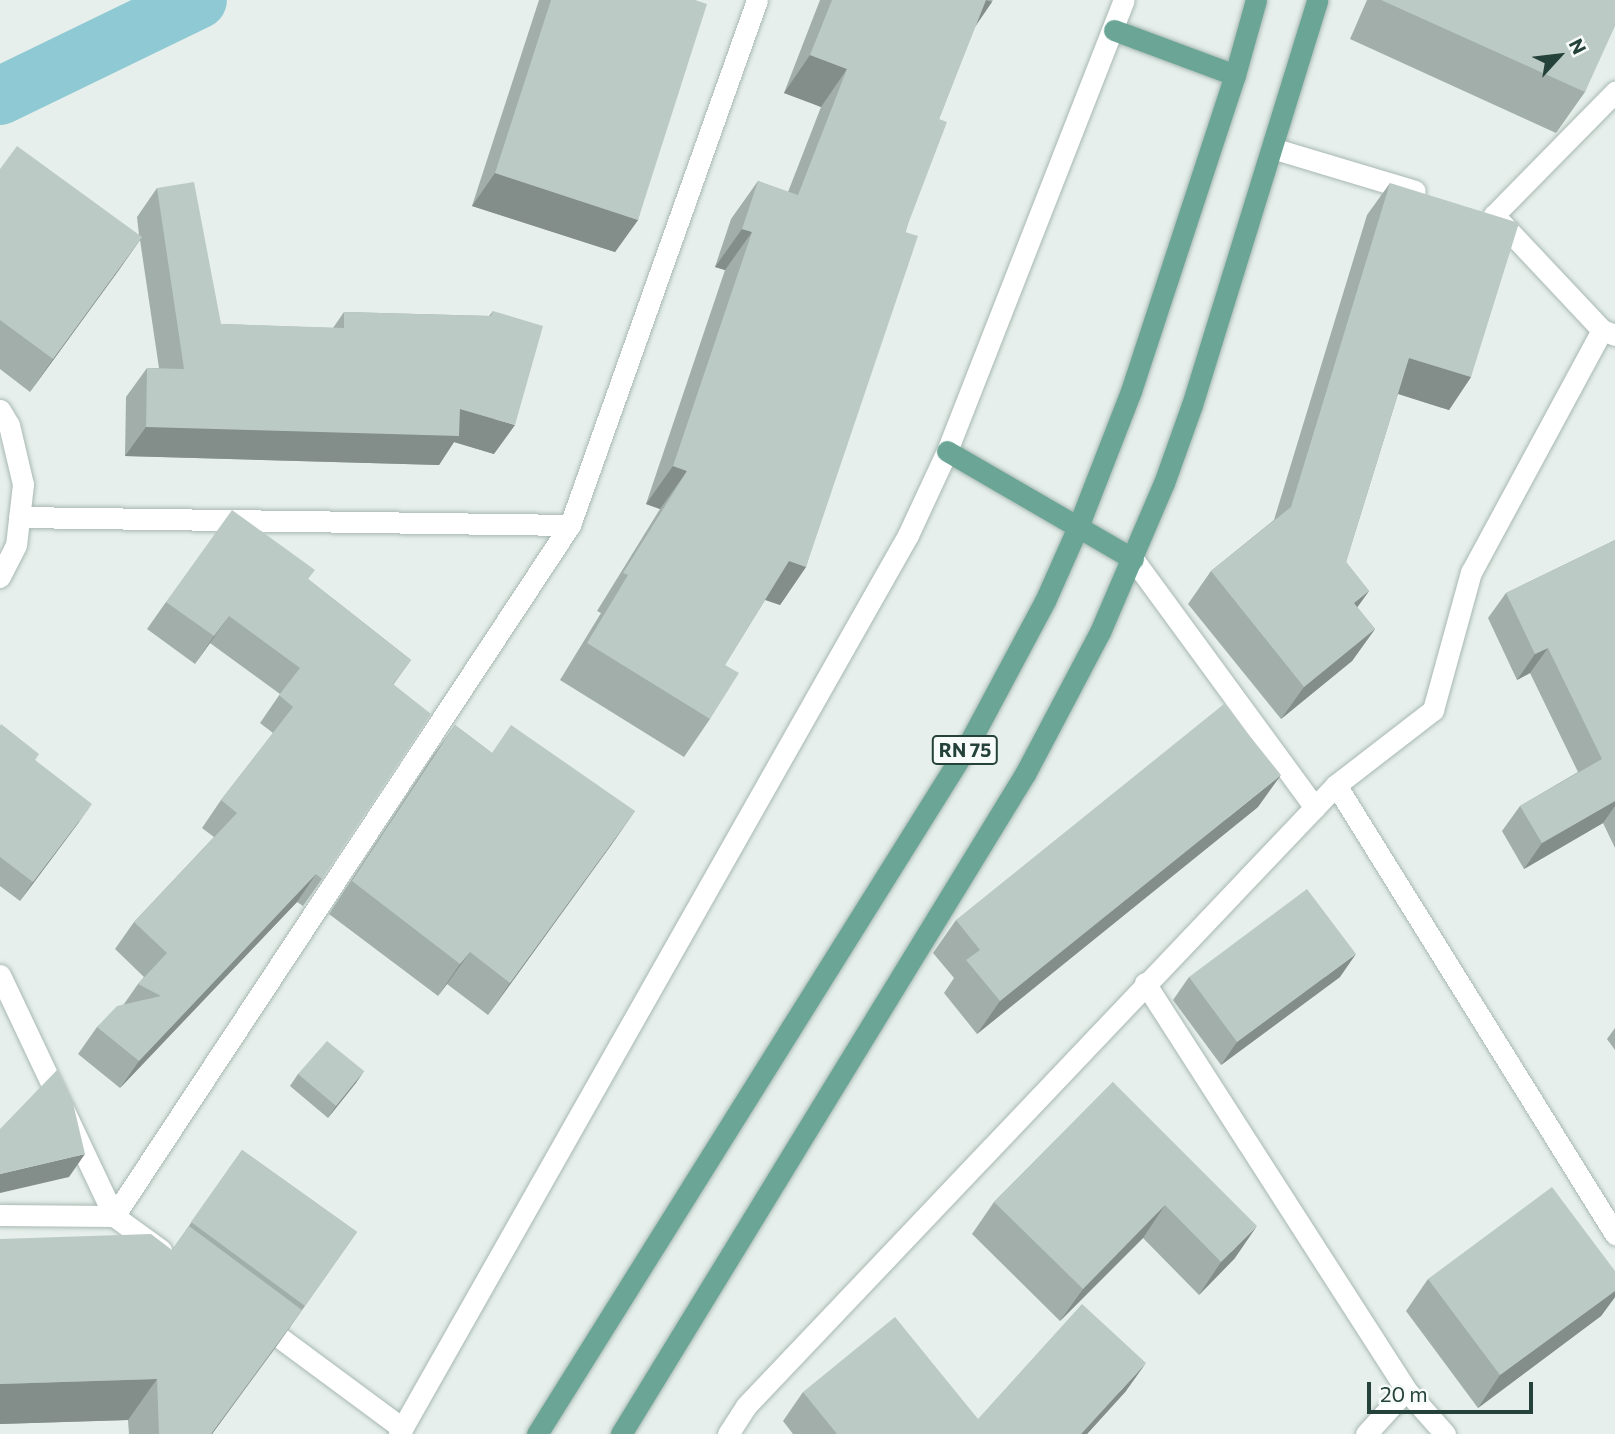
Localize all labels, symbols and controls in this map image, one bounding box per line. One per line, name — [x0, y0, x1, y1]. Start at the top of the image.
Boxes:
north arrow — [1524, 21, 1594, 91]
text: N — [1565, 35, 1592, 58]
road number: RN 75 — [932, 734, 998, 765]
scale bar — [1370, 1368, 1536, 1412]
text: 20 m — [1380, 1381, 1428, 1406]

